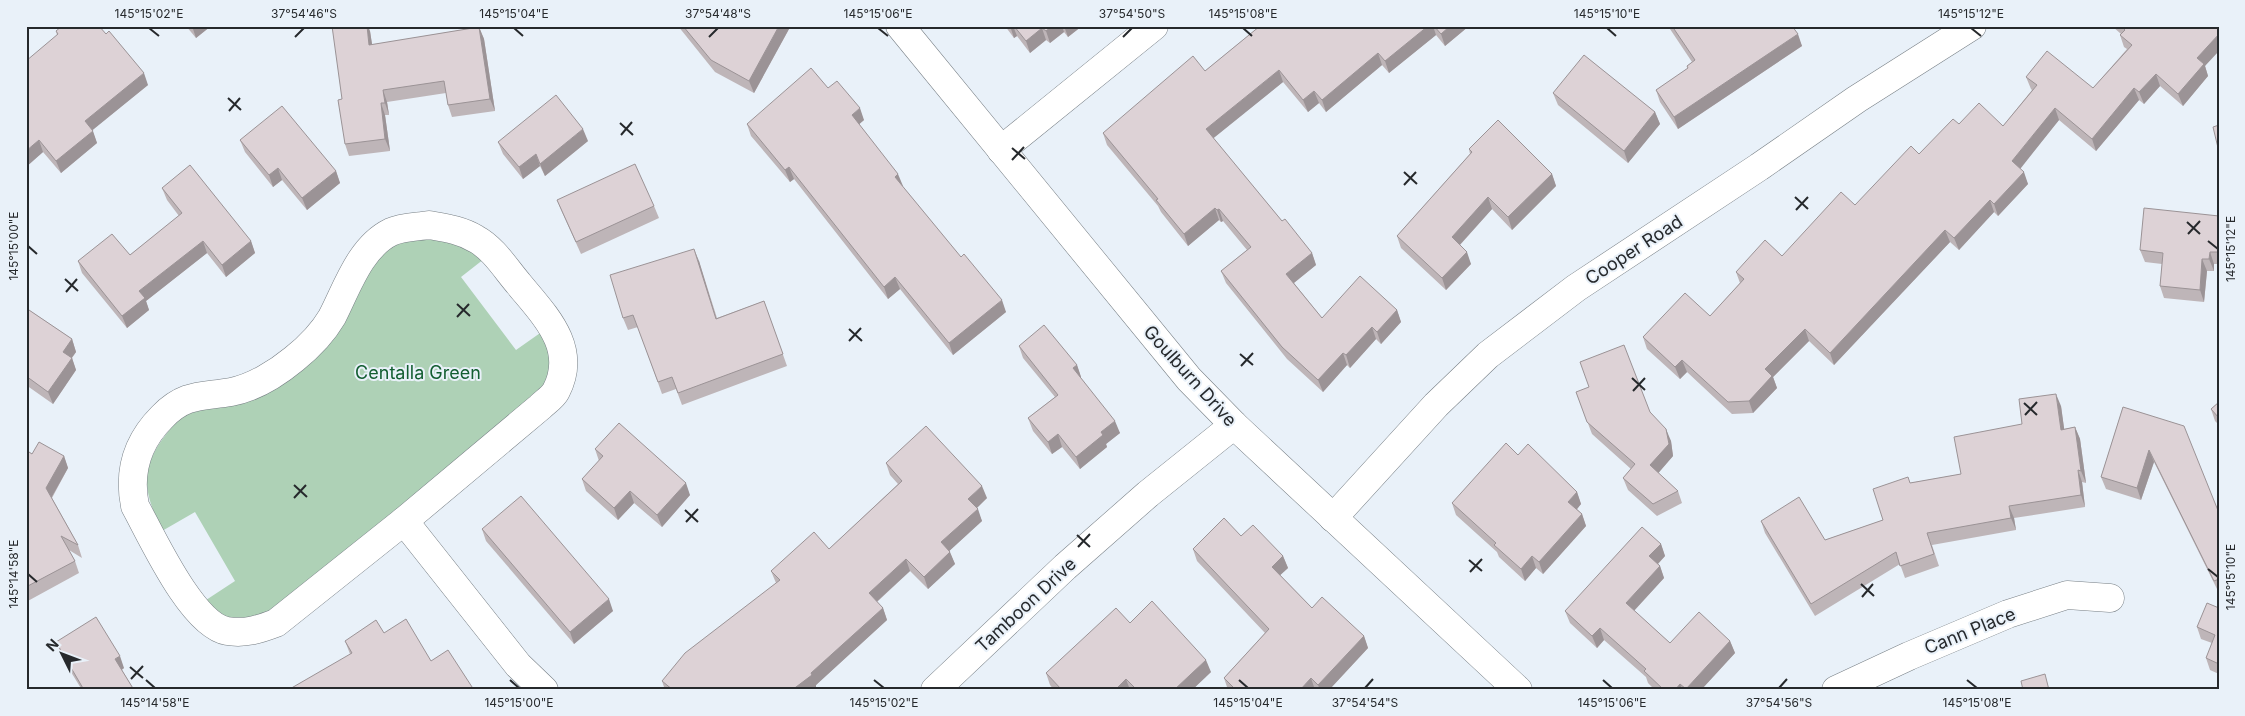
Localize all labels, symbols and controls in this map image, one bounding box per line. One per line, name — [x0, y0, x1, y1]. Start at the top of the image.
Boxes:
text: 145°15'02"E — [115, 6, 183, 21]
text: 37°54'46"S — [271, 6, 337, 21]
text: 145°15'04"E — [479, 6, 549, 21]
text: 37°54'48"S — [685, 6, 751, 21]
text: 145°15'06"E — [844, 6, 912, 21]
text: 37°54'50"S — [1099, 6, 1166, 21]
text: 145°15'08"E — [1209, 6, 1277, 21]
text: 145°15'10"E — [1574, 6, 1640, 21]
text: 145°15'12"E — [1938, 6, 2004, 21]
street label: Cooper Road — [1581, 210, 1686, 289]
text: 145°15'00"E — [6, 211, 21, 281]
text: 145°15'12"E — [2223, 216, 2238, 282]
street label: Goulburn Drive — [1140, 321, 1241, 430]
park label: Centalla Green — [355, 362, 481, 383]
text: 145°14'58"E — [6, 539, 21, 609]
text: 145°15'10"E — [2223, 544, 2238, 610]
street label: Tamboon Drive — [971, 553, 1080, 656]
street label: Cann Place — [1921, 603, 2018, 658]
north arrow — [38, 628, 88, 678]
text: N — [42, 635, 62, 655]
text: 145°14'58"E — [120, 695, 190, 710]
text: 145°15'00"E — [484, 695, 554, 710]
text: 145°15'02"E — [850, 695, 918, 710]
text: 145°15'04"E — [1213, 695, 1283, 710]
text: 37°54'54"S — [1332, 695, 1399, 710]
text: 145°15'06"E — [1578, 695, 1646, 710]
text: 37°54'56"S — [1746, 695, 1812, 710]
text: 145°15'08"E — [1943, 695, 2011, 710]

